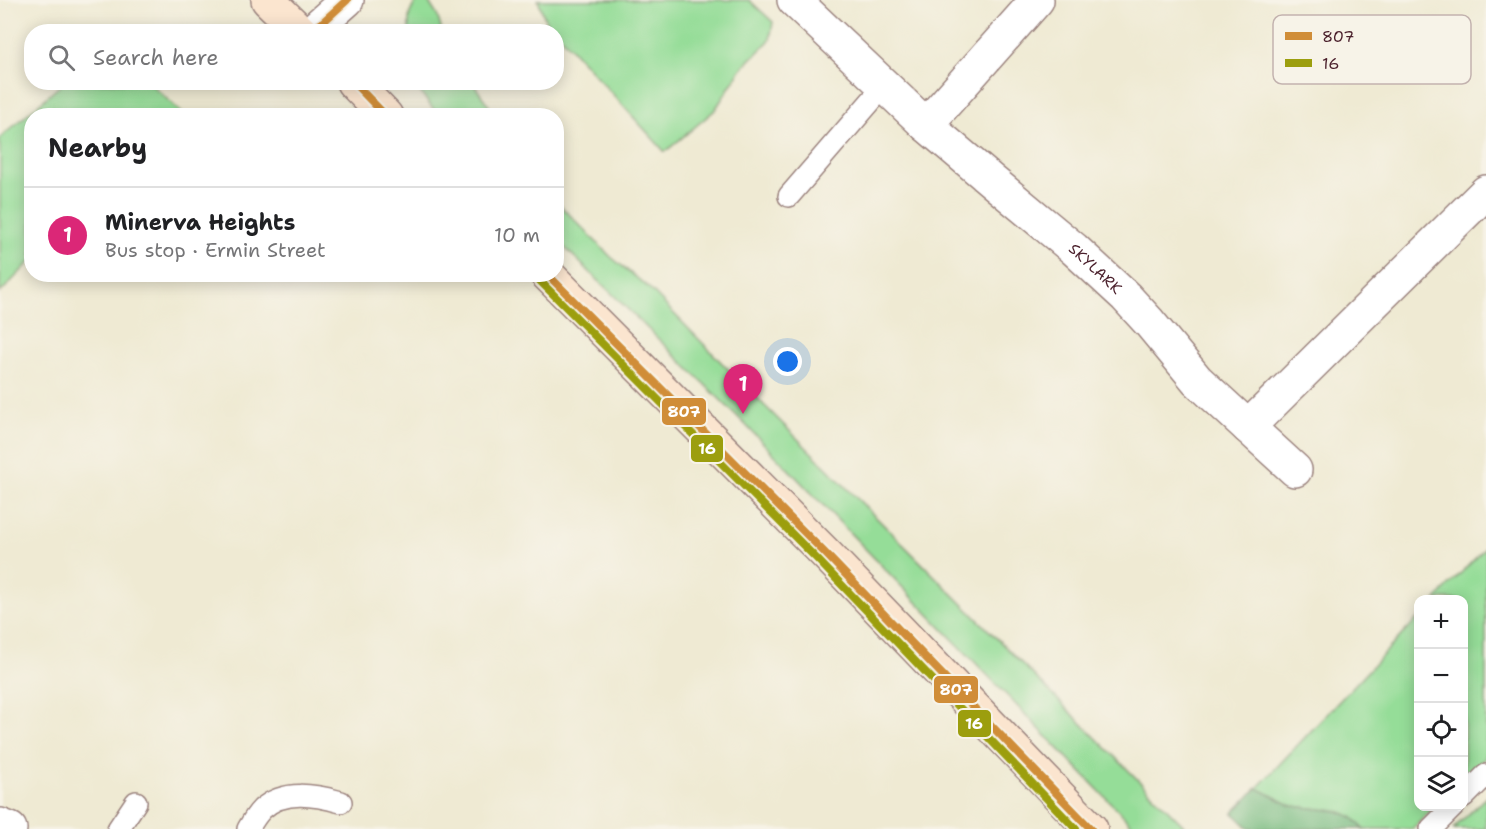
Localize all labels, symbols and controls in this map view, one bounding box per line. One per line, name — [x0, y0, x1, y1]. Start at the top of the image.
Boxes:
legend — [1273, 15, 1471, 84]
search box — [24, 24, 564, 90]
text: 807 — [1322, 26, 1354, 47]
icon: search — [45, 41, 78, 74]
text: Search here — [93, 43, 219, 72]
text: 16 — [1322, 53, 1339, 74]
text: Nearby — [48, 130, 147, 165]
text: Minerva Heights — [105, 208, 295, 237]
text: 1 — [63, 222, 72, 248]
text: 10 m — [494, 222, 540, 248]
text: Bus stop · Ermin Street — [105, 237, 326, 263]
street label: SKYLARK — [1064, 239, 1127, 299]
your location — [773, 347, 802, 376]
pin: 1 — [724, 364, 762, 414]
line badge: 807 — [661, 397, 707, 426]
text: 807 — [667, 401, 701, 422]
line badge: 16 — [690, 434, 724, 463]
text: 16 — [698, 438, 716, 459]
map controls — [1414, 595, 1468, 811]
button: + — [1414, 595, 1468, 649]
button: − — [1414, 649, 1468, 703]
line badge: 807 — [933, 675, 979, 704]
text: 807 — [939, 679, 973, 700]
button: locate — [1414, 703, 1468, 757]
line badge: 16 — [957, 709, 992, 738]
text: 16 — [965, 713, 983, 734]
button: layers — [1414, 757, 1468, 811]

